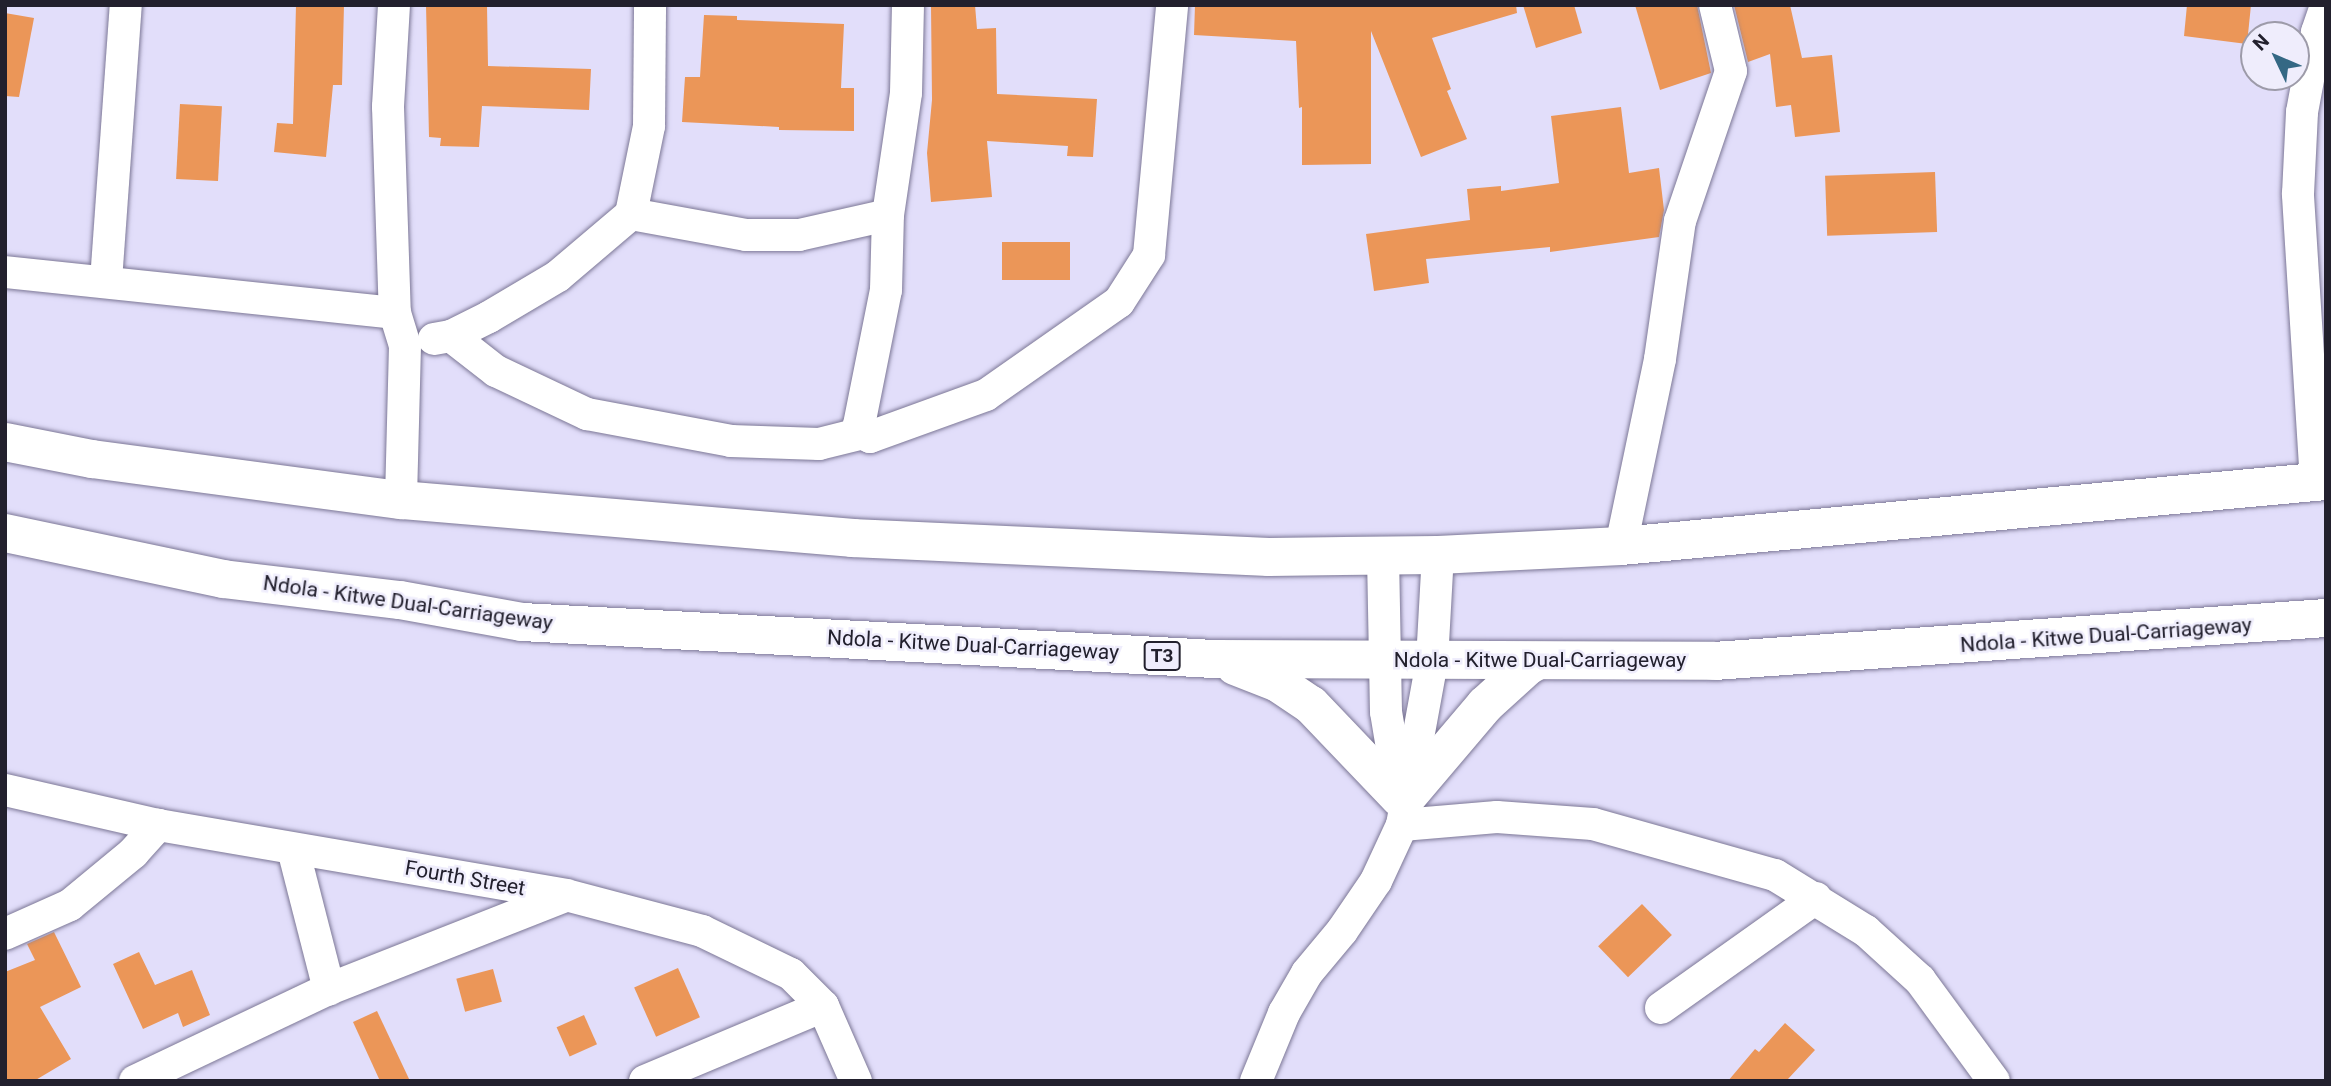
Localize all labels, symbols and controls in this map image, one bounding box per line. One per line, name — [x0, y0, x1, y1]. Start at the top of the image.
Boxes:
north arrow — [2240, 21, 2310, 91]
text: N — [2248, 30, 2274, 55]
street label: Ndola - Kitwe Dual-Carriageway — [262, 570, 554, 636]
street label: Ndola - Kitwe Dual-Carriageway — [1959, 612, 2253, 658]
street label: Ndola - Kitwe Dual-Carriageway — [826, 625, 1120, 665]
road number: T3 — [1143, 640, 1181, 671]
street label: Ndola - Kitwe Dual-Carriageway — [1394, 647, 1686, 673]
street label: Fourth Street — [403, 855, 527, 901]

